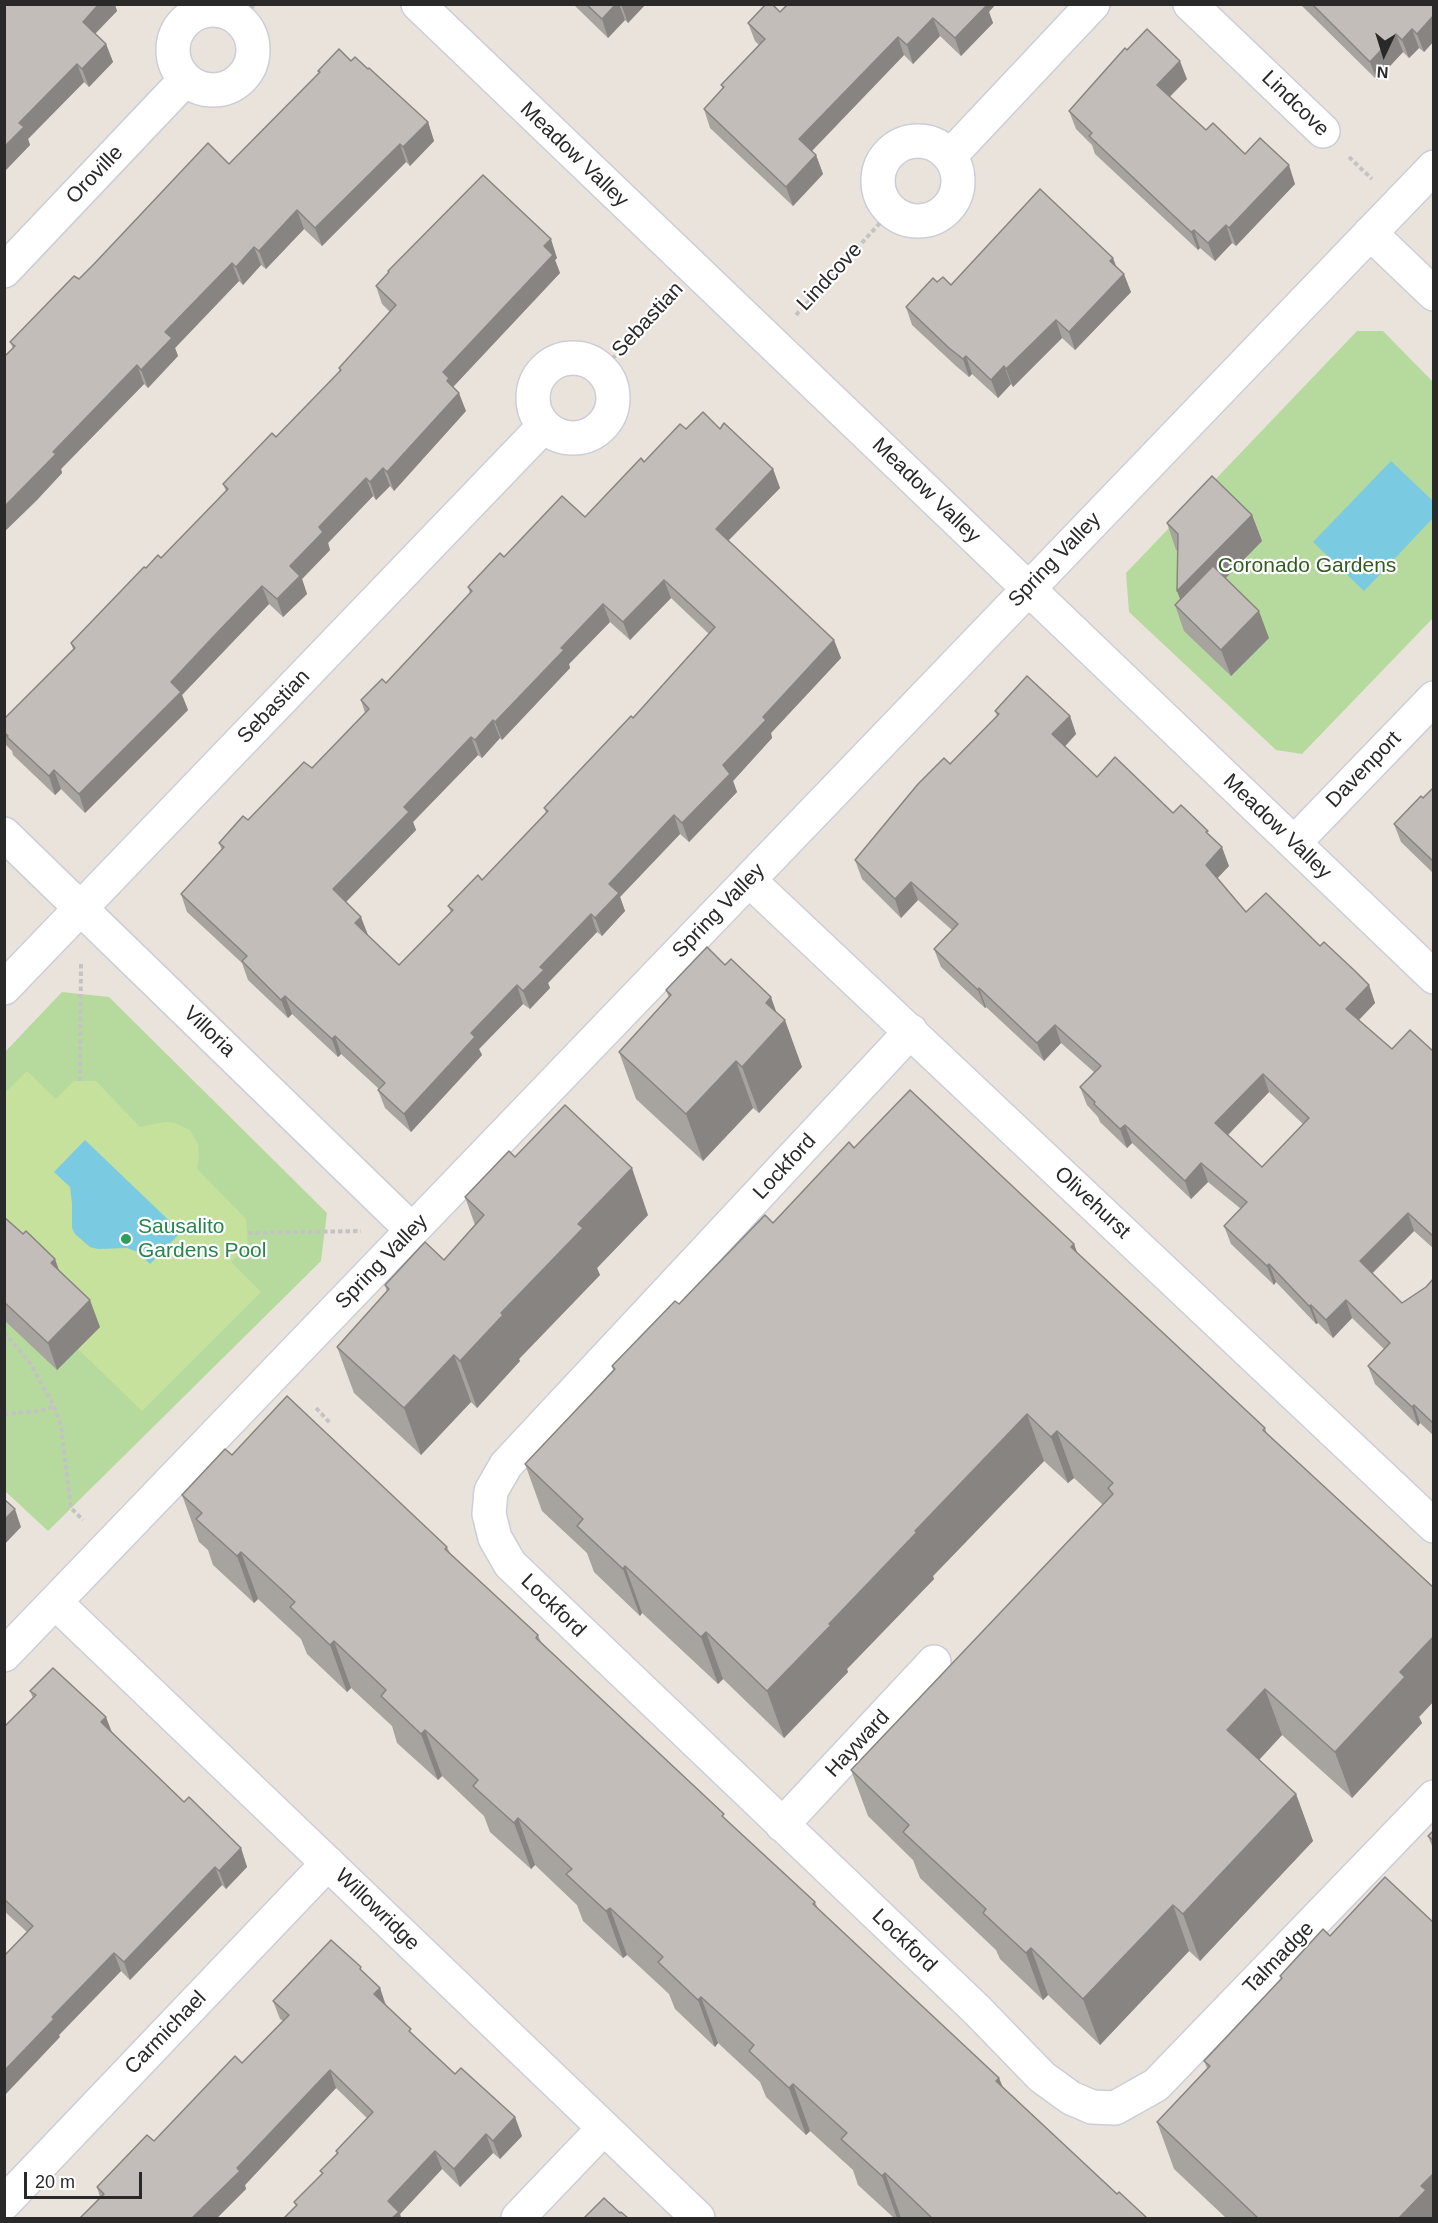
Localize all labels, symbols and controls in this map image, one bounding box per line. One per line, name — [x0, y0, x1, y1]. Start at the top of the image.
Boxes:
north arrow — [1354, 24, 1414, 84]
text: N — [1376, 64, 1389, 81]
street label: Lindcove — [1256, 66, 1334, 142]
street label: Meadow Valley — [515, 97, 633, 213]
street label: Oroville — [61, 141, 129, 209]
street label: Lindcove — [792, 238, 868, 316]
street label: Sebastian — [607, 277, 689, 363]
street label: Meadow Valley — [867, 433, 985, 549]
street label: Spring Valley — [1004, 507, 1106, 613]
park label: Coronado Gardens — [1218, 553, 1396, 579]
street label: Sebastian — [232, 665, 316, 749]
street label: Davenport — [1321, 726, 1407, 814]
street label: Meadow Valley — [1218, 769, 1336, 885]
street label: Spring Valley — [668, 858, 770, 964]
street label: Villoria — [178, 1001, 240, 1063]
street label: Lockford — [748, 1129, 822, 1205]
street label: Olivehurst — [1049, 1162, 1135, 1244]
street label: Spring Valley — [331, 1209, 433, 1315]
place label: Sausalito Gardens Pool — [138, 1214, 266, 1264]
marker: Sausalito Gardens Pool — [119, 1232, 133, 1246]
street label: Lockford — [515, 1569, 591, 1643]
street label: Hayward — [821, 1705, 895, 1783]
street label: Willowridge — [330, 1864, 424, 1956]
street label: Lockford — [866, 1904, 942, 1978]
street label: Talmadge — [1238, 1916, 1320, 2000]
street label: Carmichael — [120, 1986, 212, 2080]
scale bar — [27, 2160, 146, 2198]
text: 20 m — [35, 2172, 75, 2192]

